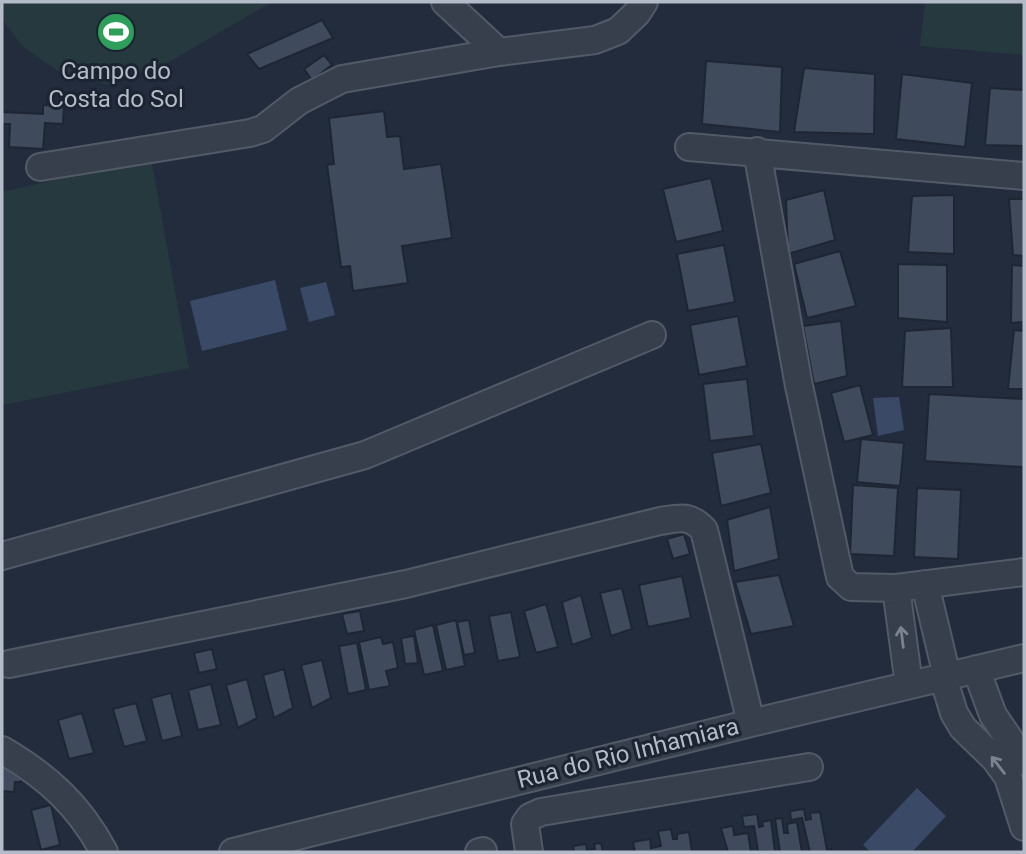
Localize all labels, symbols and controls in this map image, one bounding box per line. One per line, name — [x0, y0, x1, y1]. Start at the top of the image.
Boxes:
sports icon: Campo do Costa do Sol — [95, 11, 137, 53]
place label: Campo do Costa do Sol — [48, 57, 184, 113]
one-way arrow — [896, 626, 909, 649]
street label: Rua do Rio Inhamiara — [514, 712, 742, 794]
one-way arrow — [991, 756, 1006, 774]

